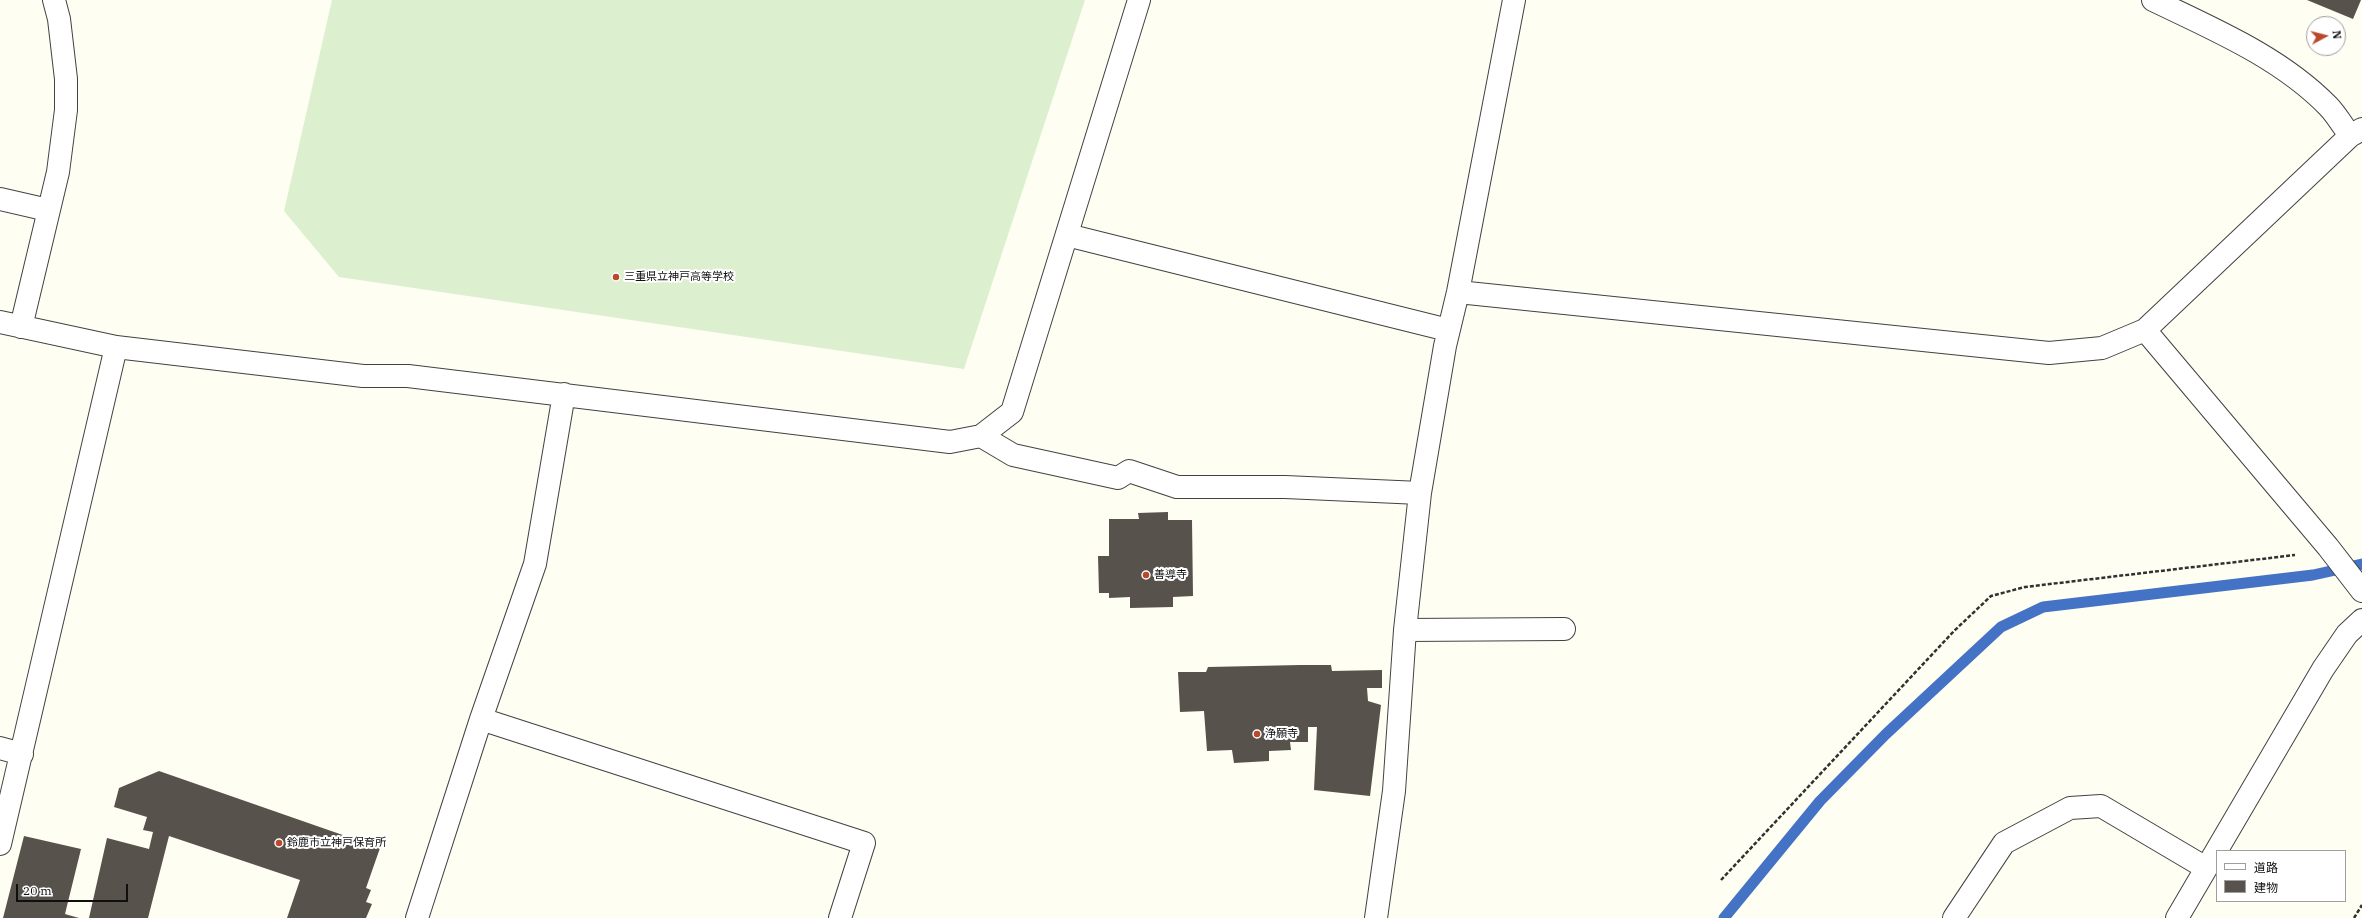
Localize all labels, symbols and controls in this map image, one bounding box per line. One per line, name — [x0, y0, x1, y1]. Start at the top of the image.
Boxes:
north arrow — [2306, 16, 2346, 56]
text: N — [2329, 29, 2344, 40]
place label: 三重県立神戸高等学校 — [624, 270, 734, 284]
marker: 三重県立神戸高等学校 — [611, 272, 621, 282]
place label: 善導寺 — [1154, 568, 1187, 582]
marker: 善導寺 — [1141, 570, 1151, 580]
place label: 浄願寺 — [1265, 727, 1298, 741]
marker: 浄願寺 — [1252, 729, 1262, 739]
place label: 鈴鹿市立神戸保育所 — [287, 836, 386, 850]
marker: 鈴鹿市立神戸保育所 — [274, 838, 284, 848]
legend — [2216, 850, 2346, 902]
text: 道路 — [2254, 860, 2278, 875]
scale bar — [18, 876, 130, 902]
text: 建物 — [2254, 880, 2278, 895]
text: 20 m — [23, 883, 52, 898]

